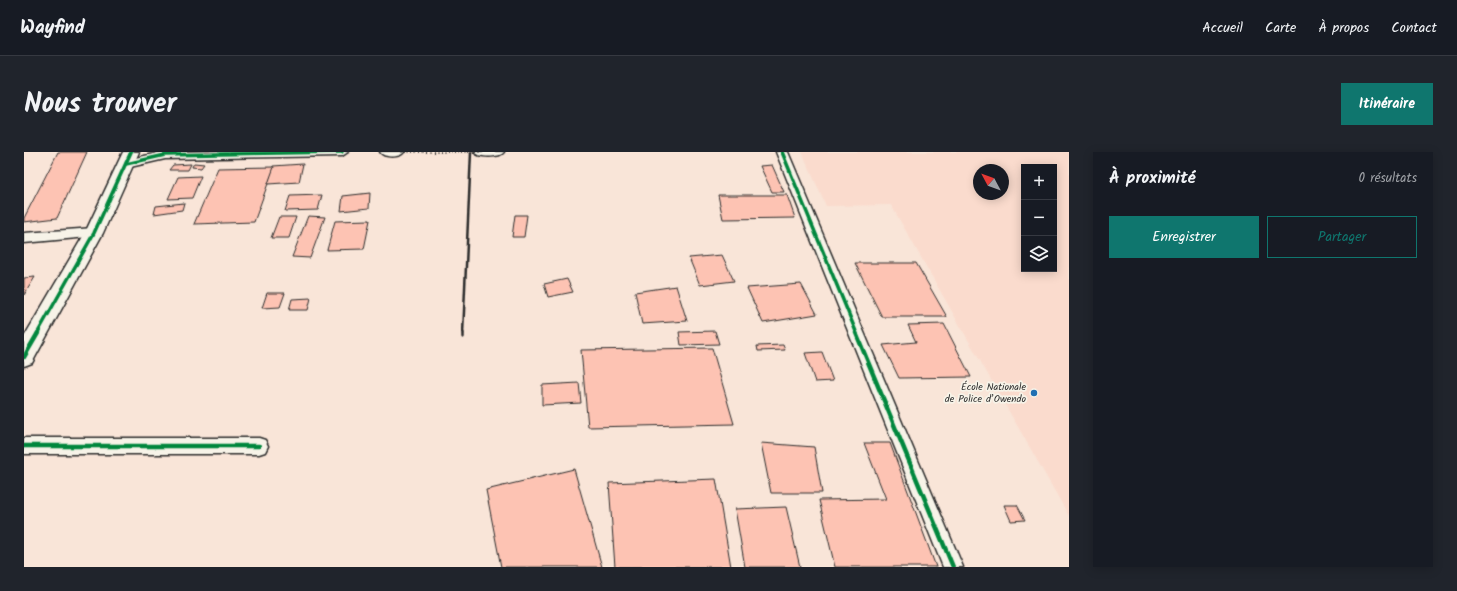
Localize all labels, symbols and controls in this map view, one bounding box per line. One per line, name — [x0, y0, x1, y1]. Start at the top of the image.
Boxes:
text: Wayfind — [20, 13, 85, 43]
text: Accueil — [1202, 17, 1243, 39]
text: Carte — [1265, 17, 1296, 39]
text: À propos — [1318, 17, 1369, 39]
text: Contact — [1391, 17, 1437, 39]
text: Nous trouver — [24, 82, 177, 127]
button: Itinéraire — [1341, 83, 1433, 125]
north arrow — [973, 164, 1009, 200]
map controls — [1021, 164, 1057, 272]
button: + — [1021, 164, 1057, 200]
text: À proximité — [1109, 165, 1196, 192]
text: 0 résultats — [1359, 168, 1417, 189]
button: − — [1021, 200, 1057, 236]
button: Enregistrer — [1109, 216, 1259, 258]
button: Partager — [1267, 216, 1417, 258]
button: layers — [1021, 236, 1057, 272]
place label: École Nationale de Police d’Owendo — [945, 379, 1027, 407]
marker: École Nationale de Police d’Owendo — [1029, 388, 1039, 398]

